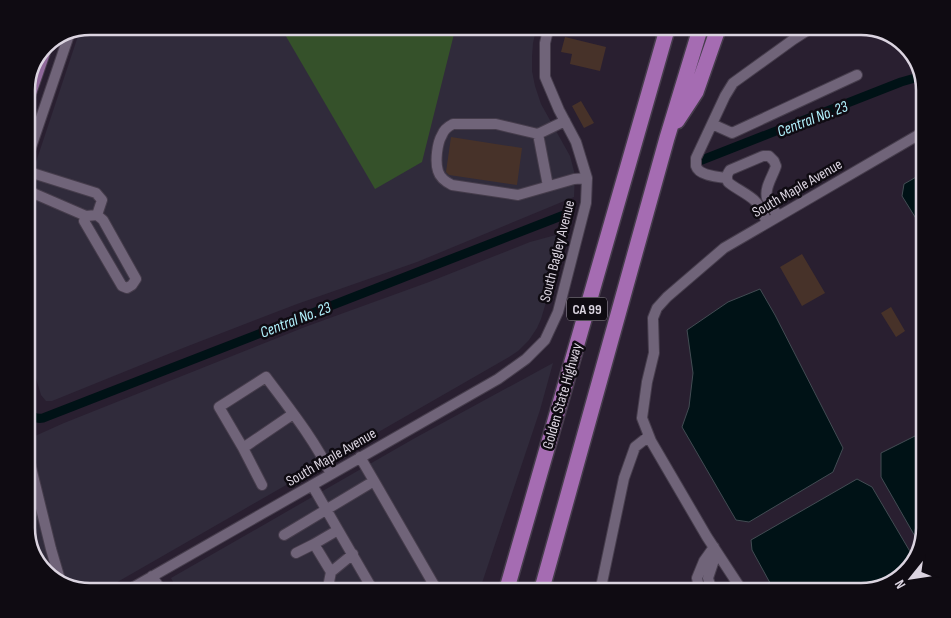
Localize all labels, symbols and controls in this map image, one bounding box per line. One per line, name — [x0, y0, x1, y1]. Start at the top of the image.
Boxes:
water label: Central No. 23 — [774, 97, 851, 142]
street label: South Maple Avenue — [749, 155, 846, 222]
street label: South Bagley Avenue — [536, 198, 579, 304]
water label: Central No. 23 — [257, 298, 334, 343]
road number: CA 99 — [567, 298, 607, 320]
street label: Golden State Highway — [538, 341, 587, 451]
street label: South Maple Avenue — [283, 424, 380, 491]
north arrow — [886, 553, 936, 603]
text: N — [891, 577, 909, 592]

